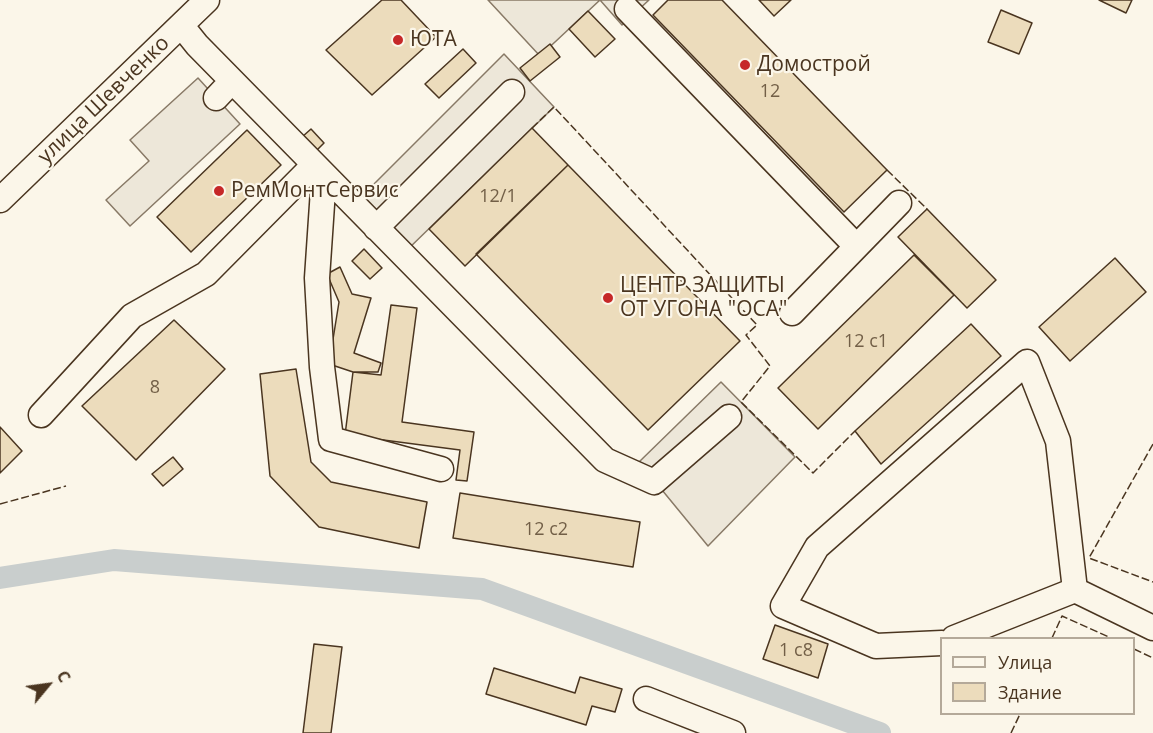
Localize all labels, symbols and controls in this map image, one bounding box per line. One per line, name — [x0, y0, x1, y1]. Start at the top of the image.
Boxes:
place label: ЮТА — [410, 27, 457, 53]
street label: улица Шевченко — [33, 31, 175, 169]
marker: ЮТА — [391, 33, 405, 47]
place label: Домострой — [757, 52, 871, 78]
marker: Домострой — [738, 58, 752, 72]
house number: 12 — [760, 81, 780, 103]
place label: РемМонтСервис — [231, 178, 399, 204]
marker: РемМонтСервис — [212, 184, 226, 198]
house number: 12/1 — [479, 186, 517, 208]
place label: ЦЕНТР ЗАЩИТЫ ОТ УГОНА "ОСА" — [620, 273, 787, 323]
marker: ЦЕНТР ЗАЩИТЫ ОТ УГОНА "ОСА" — [601, 291, 615, 305]
house number: 12 с1 — [844, 331, 888, 353]
house number: 8 — [150, 377, 160, 399]
house number: 12 с2 — [524, 519, 568, 541]
legend — [940, 637, 1135, 715]
house number: 1 с8 — [779, 640, 813, 662]
text: Улица — [998, 650, 1052, 674]
north arrow — [18, 655, 78, 715]
text: С — [52, 666, 76, 686]
text: Здание — [998, 680, 1062, 704]

